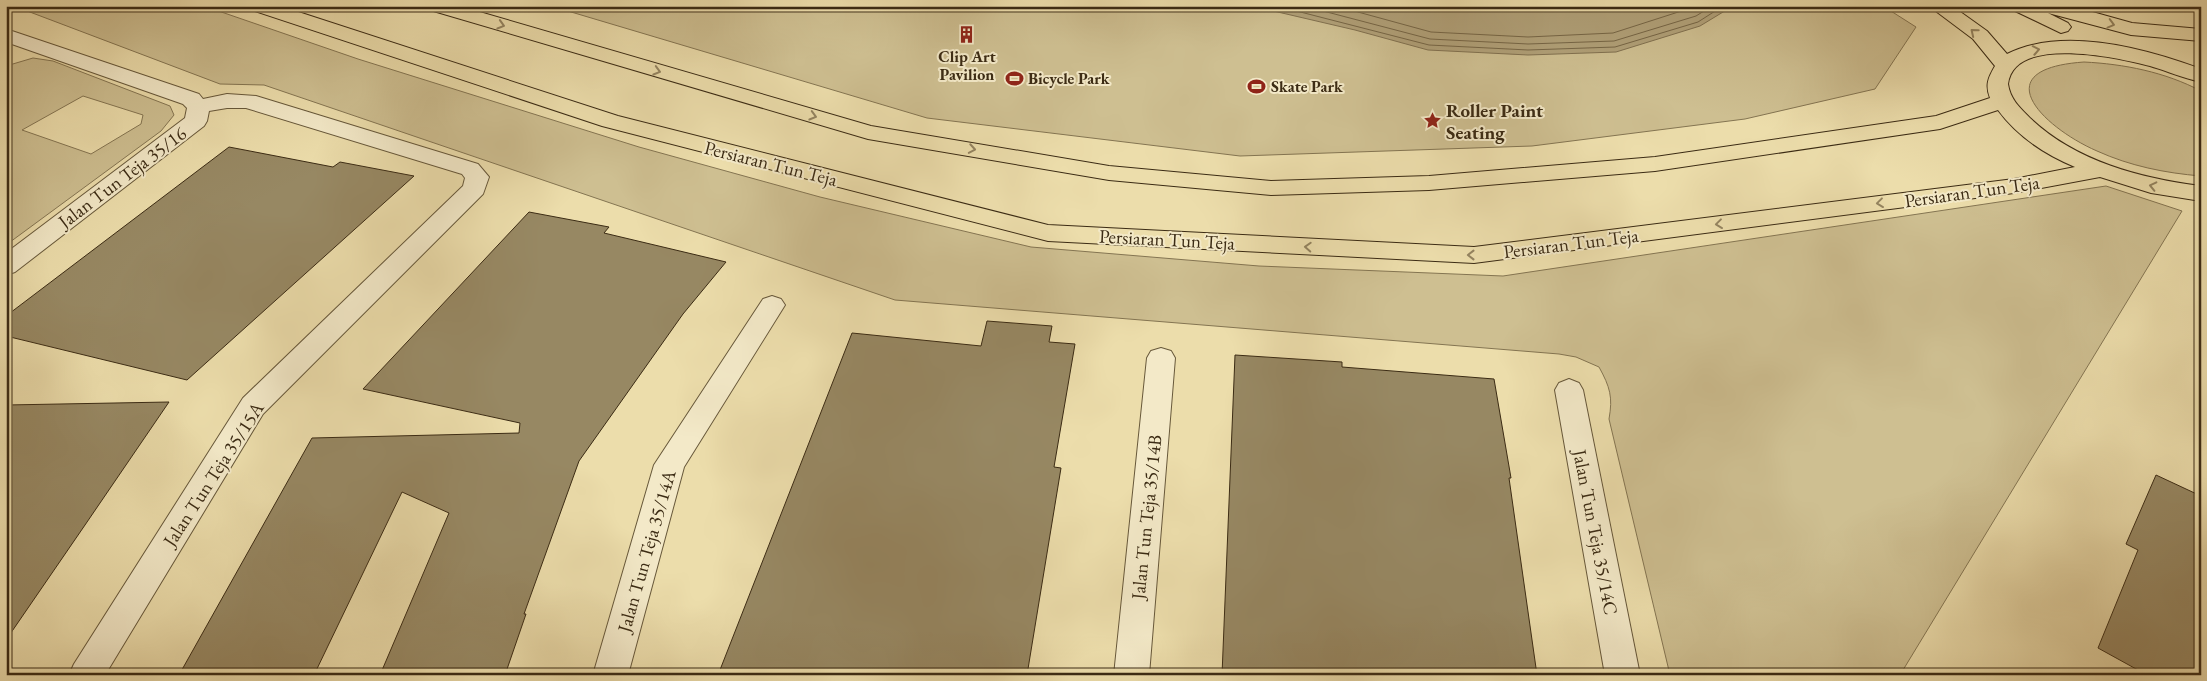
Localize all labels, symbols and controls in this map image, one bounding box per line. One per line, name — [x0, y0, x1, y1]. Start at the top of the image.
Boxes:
one-way arrow — [2107, 18, 2116, 29]
one-way arrow — [496, 19, 504, 29]
building icon: Clip Art Pavilion — [957, 25, 977, 45]
one-way arrow — [1971, 29, 1980, 38]
place label: Clip Art Pavilion — [938, 46, 996, 85]
one-way arrow — [2031, 46, 2040, 56]
one-way arrow — [652, 66, 660, 76]
sports icon: Bicycle Park — [1004, 68, 1024, 88]
place label: Bicycle Park — [1028, 68, 1110, 89]
sports icon: Skate Park — [1247, 76, 1267, 96]
place label: Skate Park — [1271, 76, 1343, 97]
place label: Roller Paint Seating — [1446, 98, 1543, 145]
one-way arrow — [808, 110, 816, 120]
place icon: Roller Paint Seating — [1422, 111, 1442, 131]
street label: Jalan Tun Teja 35/16 — [51, 121, 192, 235]
street label: Persiaran Tun Teja — [702, 135, 840, 192]
one-way arrow — [967, 144, 976, 154]
street label: Persiaran Tun Teja — [1903, 170, 2042, 213]
one-way arrow — [2148, 181, 2157, 192]
one-way arrow — [1876, 198, 1884, 208]
one-way arrow — [1714, 218, 1722, 229]
street label: Persiaran Tun Teja — [1098, 223, 1236, 256]
street label: Persiaran Tun Teja — [1502, 223, 1640, 264]
one-way arrow — [1304, 241, 1312, 252]
one-way arrow — [1466, 250, 1474, 260]
street label: Jalan Tun Teja 35/15A — [156, 396, 270, 553]
street label: Jalan Tun Teja 35/14B — [1125, 433, 1168, 603]
street label: Jalan Tun Teja 35/14C — [1567, 445, 1624, 617]
street label: Jalan Tun Teja 35/14A — [611, 466, 682, 637]

